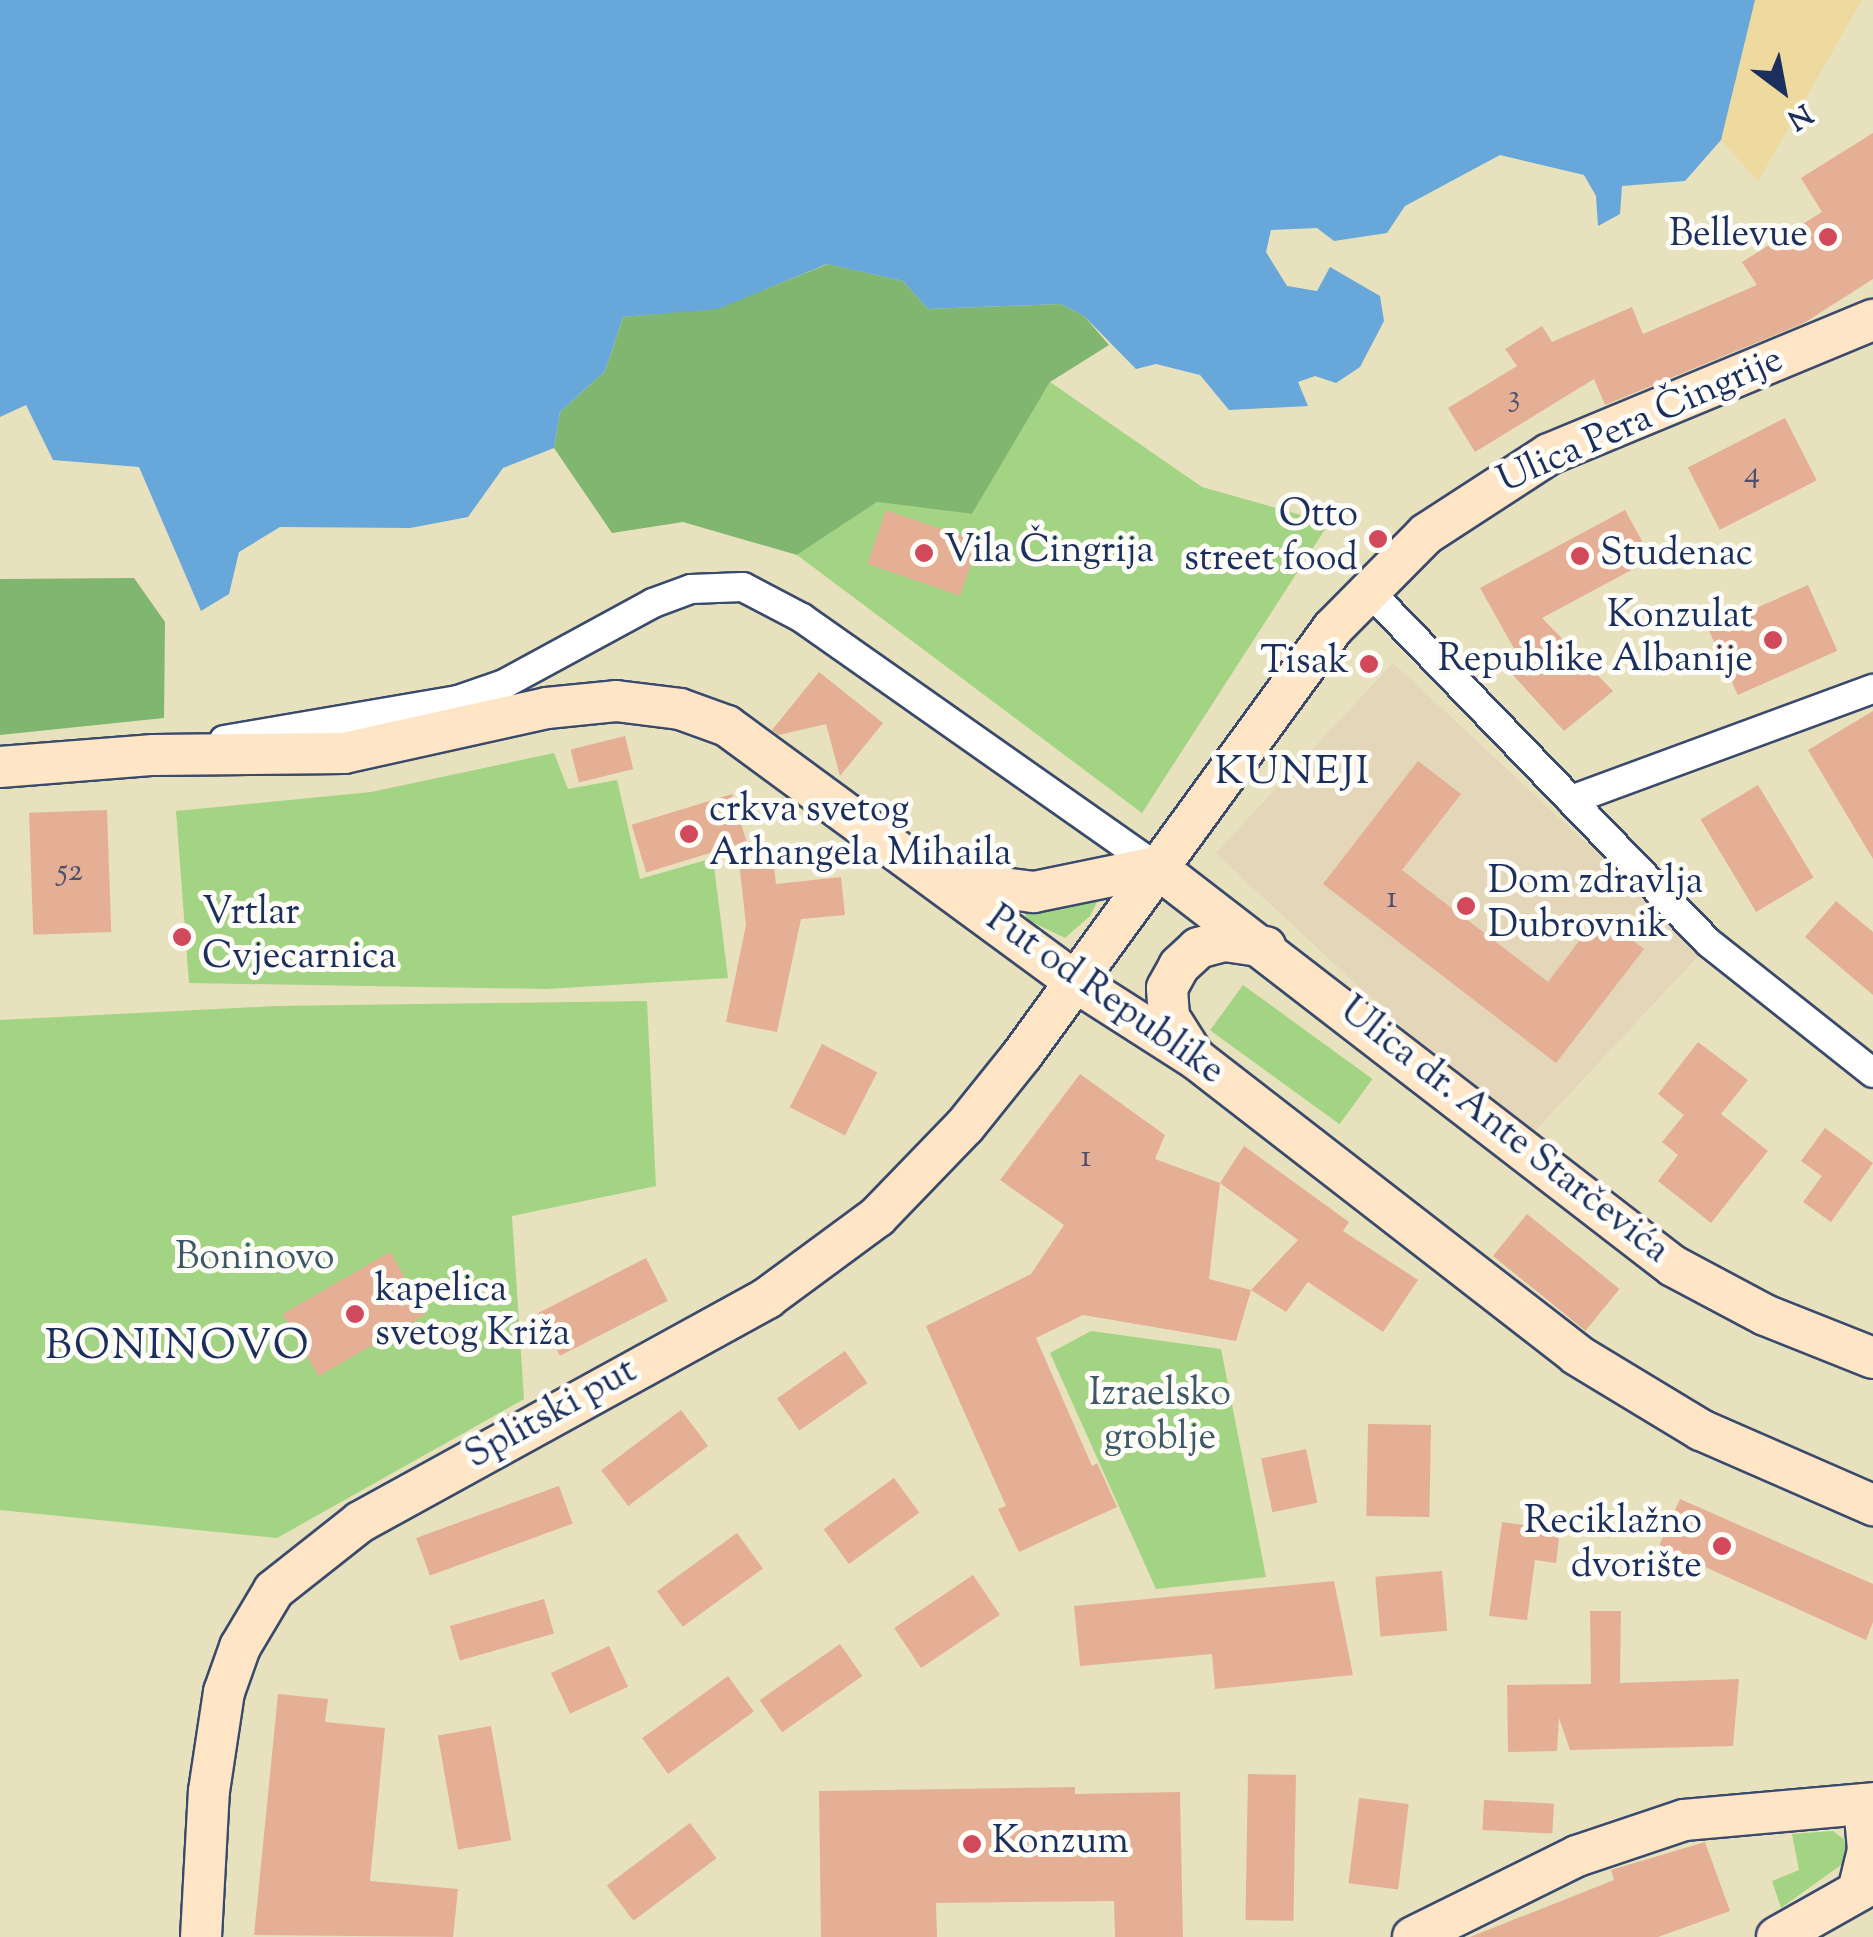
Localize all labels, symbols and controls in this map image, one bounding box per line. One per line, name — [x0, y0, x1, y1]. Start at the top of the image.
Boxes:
north arrow — [1733, 40, 1833, 140]
text: N — [1779, 93, 1819, 138]
place label: Bellevue — [1669, 214, 1808, 260]
marker: Bellevue — [1817, 226, 1839, 248]
street label: Ulica Pera Čingrije — [1491, 339, 1791, 505]
house number: 3 — [1508, 379, 1520, 417]
house number: 4 — [1744, 455, 1760, 493]
place label: Otto street food — [1184, 494, 1358, 584]
marker: Otto street food — [1367, 528, 1389, 550]
place label: Vila Čingrija — [944, 530, 1154, 576]
place label: Studenac — [1600, 533, 1753, 579]
marker: Vila Čingrija — [913, 542, 935, 564]
marker: Studenac — [1569, 545, 1591, 567]
place label: Konzulat Republike Albanije — [1438, 595, 1753, 684]
marker: Konzulat Republike Albanije — [1762, 629, 1784, 651]
place label: Tisak — [1260, 641, 1349, 687]
marker: Tisak — [1358, 653, 1380, 675]
district label: KUNEJI — [1215, 750, 1371, 798]
place label: crkva svetog Arhangela Mihaila — [709, 789, 1012, 878]
marker: crkva svetog Arhangela Mihaila — [678, 823, 700, 845]
house number: 52 — [57, 853, 83, 891]
place label: Dom zdravlja Dubrovnik — [1488, 861, 1703, 951]
house number: 1 — [1387, 880, 1397, 918]
place label: Vrtlar Cvjecarnica — [202, 892, 397, 982]
marker: Dom zdravlja Dubrovnik — [1453, 893, 1479, 919]
street label: Put od Republike — [976, 898, 1232, 1096]
marker: Vrtlar Cvjecarnica — [171, 926, 193, 948]
street label: Ulica dr. Ante Starčevića — [1329, 989, 1677, 1275]
house number: 1 — [1081, 1139, 1091, 1177]
park label: Boninovo — [175, 1237, 335, 1283]
place label: kapelica svetog Križa — [375, 1269, 570, 1358]
marker: kapelica svetog Križa — [344, 1303, 366, 1325]
district label: BONINOVO — [45, 1323, 311, 1373]
street label: Splitski put — [459, 1349, 645, 1481]
park label: Izraelsko groblje — [1089, 1373, 1231, 1462]
place label: Reciklažno dvorište — [1524, 1501, 1702, 1590]
marker: Reciklažno dvorište — [1711, 1535, 1733, 1557]
place label: Konzum — [992, 1821, 1129, 1867]
marker: Konzum — [961, 1833, 983, 1855]

